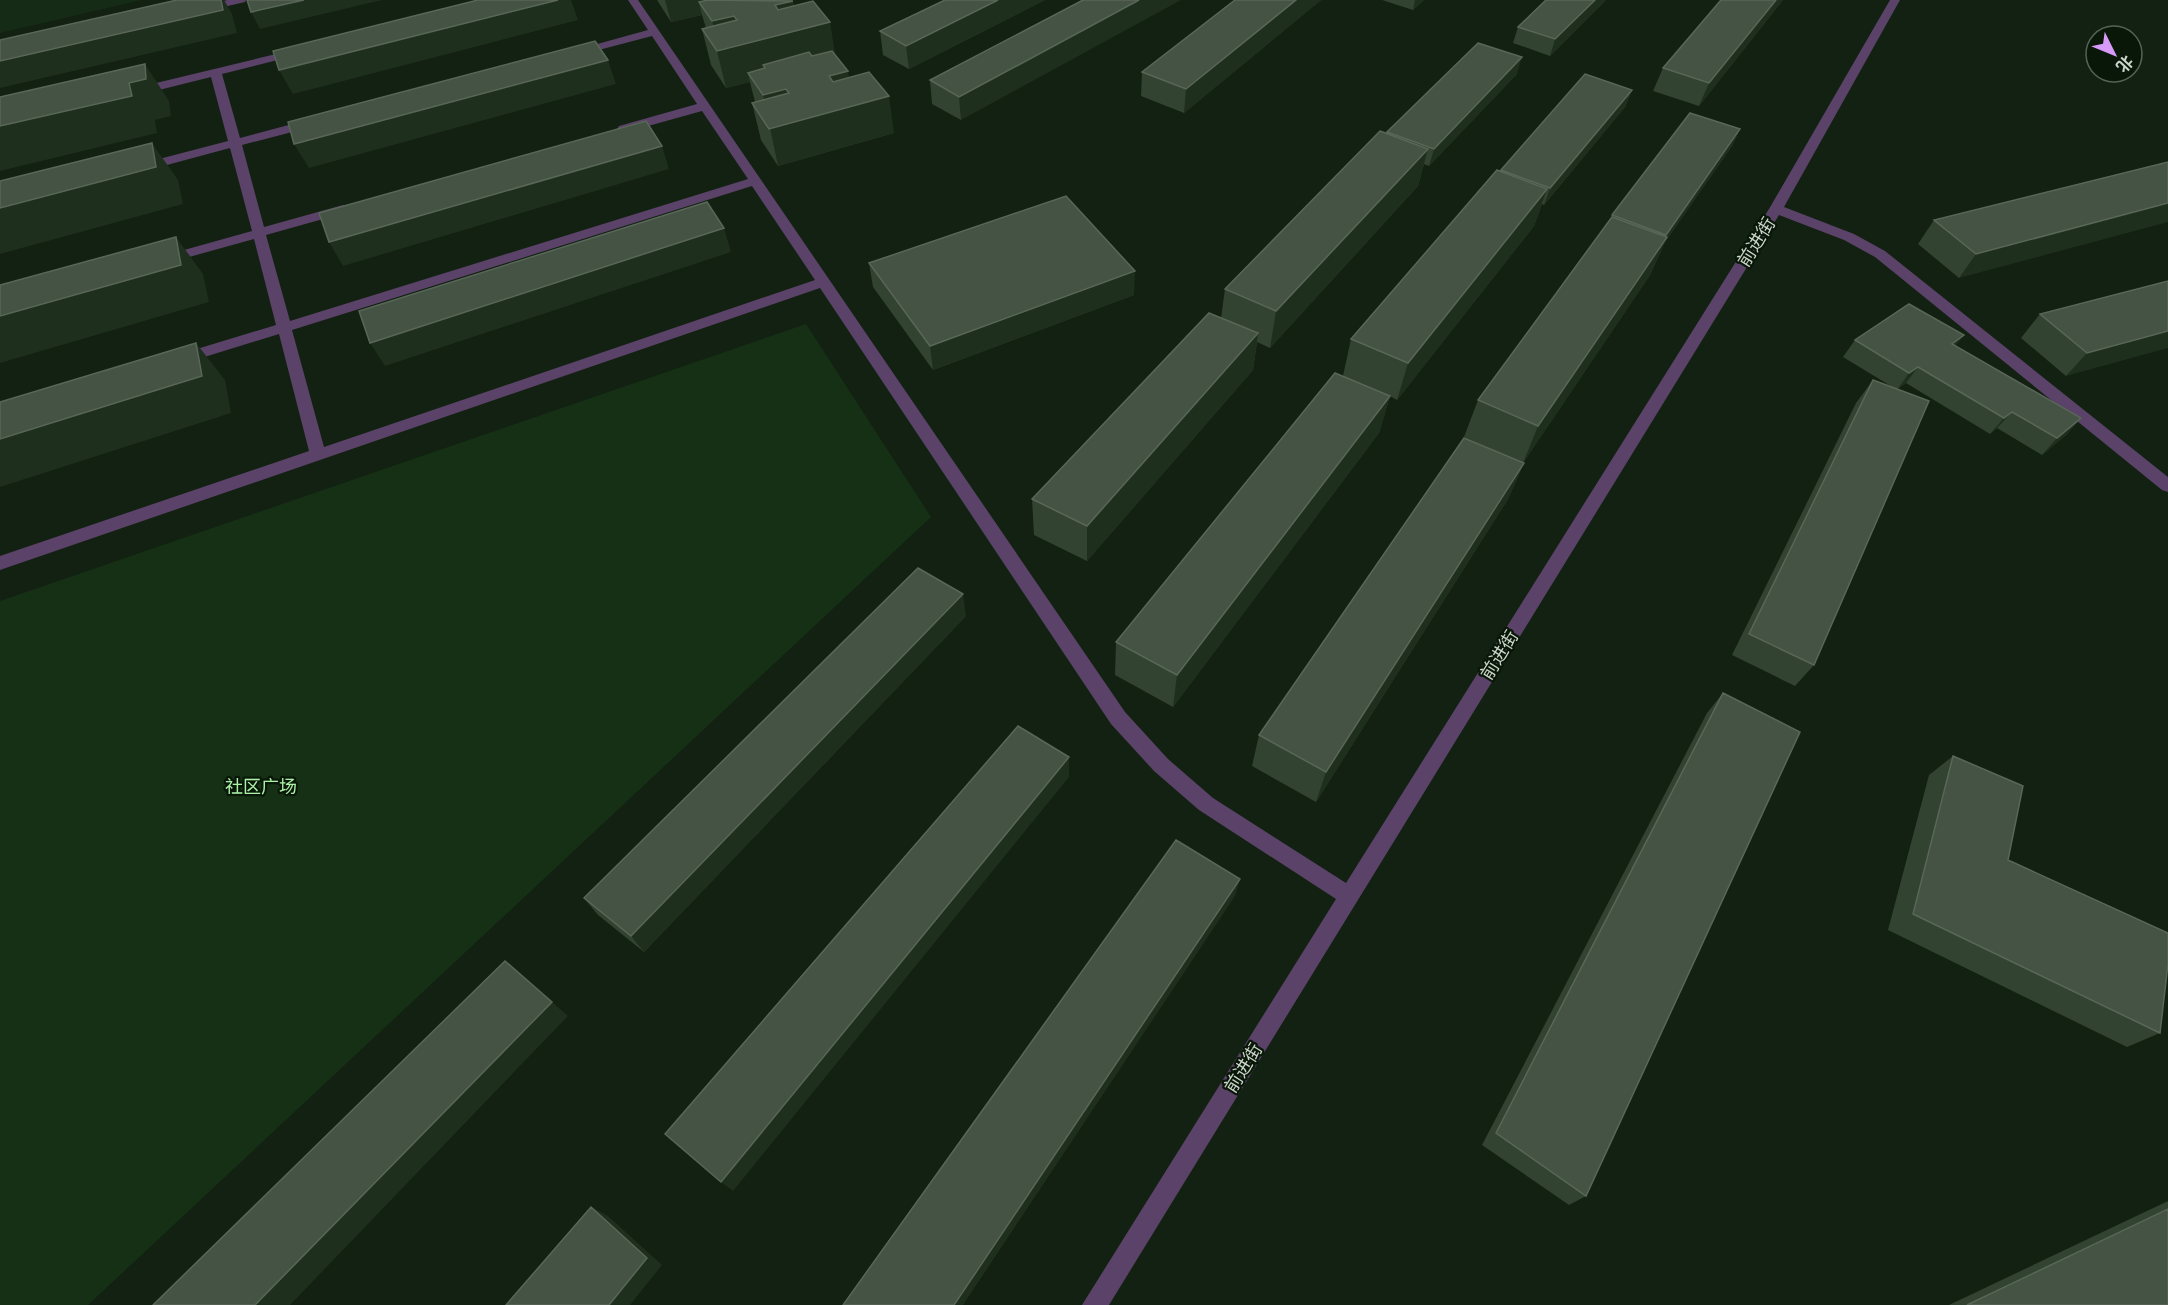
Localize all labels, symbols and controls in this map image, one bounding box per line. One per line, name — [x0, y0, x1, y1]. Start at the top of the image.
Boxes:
north arrow — [2084, 24, 2144, 84]
text: 北 — [2111, 50, 2138, 78]
street label: 前进街 — [1731, 212, 1781, 272]
street label: 前进街 — [1474, 625, 1524, 685]
park label: 社区广场 — [225, 774, 297, 799]
street label: 前进街 — [1218, 1038, 1268, 1098]

